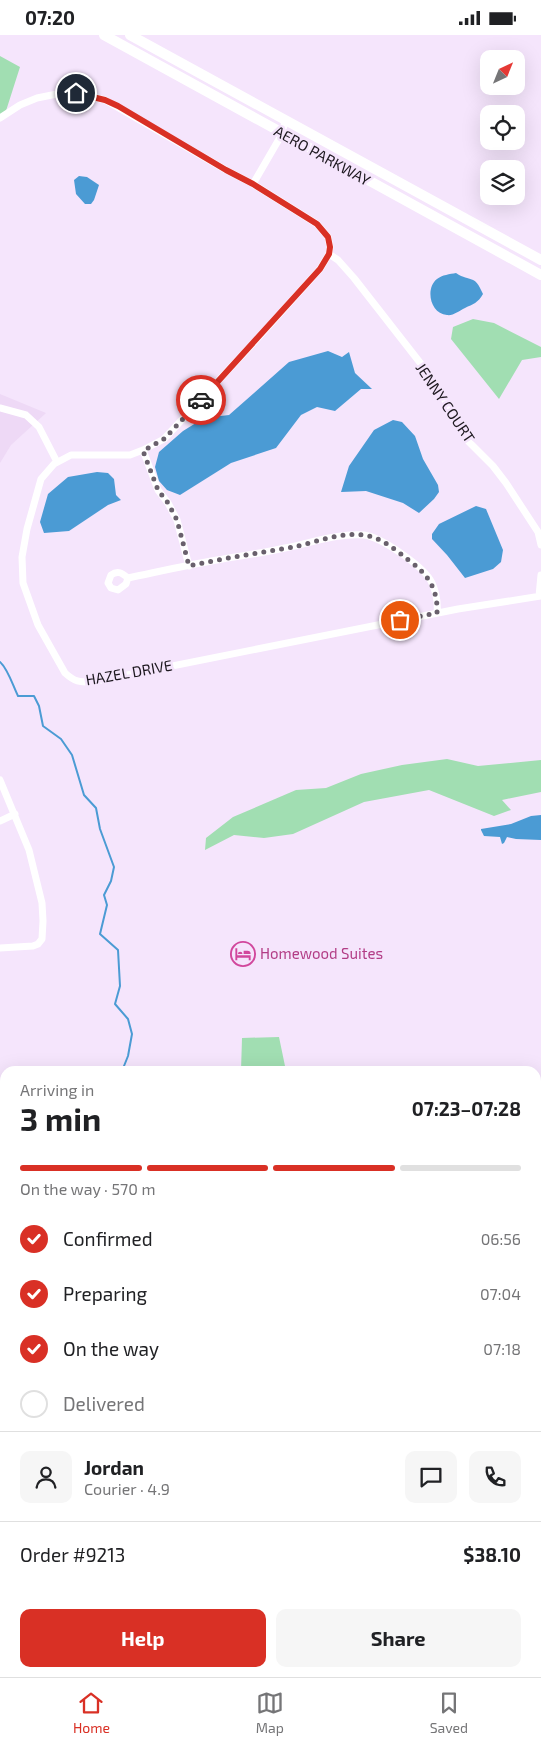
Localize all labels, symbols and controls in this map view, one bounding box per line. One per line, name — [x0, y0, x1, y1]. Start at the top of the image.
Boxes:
text: 07:20 — [25, 6, 75, 29]
north arrow — [480, 50, 525, 95]
map controls — [480, 50, 525, 205]
pin — [55, 72, 97, 114]
icon: home — [62, 79, 90, 107]
button: locate — [480, 105, 525, 150]
street label: AERO PARKWAY — [271, 121, 374, 189]
button: layers — [480, 160, 525, 205]
street label: JENNY COURT — [413, 359, 479, 446]
courier — [176, 375, 226, 425]
icon: car — [187, 386, 215, 414]
pin — [379, 599, 421, 641]
icon: bag — [386, 606, 414, 634]
street label: HAZEL DRIVE — [84, 656, 174, 688]
hotel icon: Homewood Suites — [230, 941, 256, 967]
place label: Homewood Suites — [260, 944, 383, 962]
text: Arriving in — [20, 1080, 94, 1099]
text: 07:23–07:28 — [412, 1097, 521, 1120]
text: 3 min — [20, 1099, 101, 1137]
text: On the way · 570 m — [20, 1179, 155, 1198]
icon: check — [20, 1225, 48, 1253]
text: Confirmed — [63, 1227, 153, 1250]
text: 06:56 — [481, 1229, 521, 1248]
icon: check — [20, 1280, 48, 1308]
text: Preparing — [63, 1282, 147, 1305]
text: 07:04 — [480, 1284, 521, 1303]
icon: check — [20, 1335, 48, 1363]
text: On the way — [63, 1337, 159, 1360]
text: 07:18 — [483, 1339, 521, 1358]
text: Delivered — [63, 1392, 145, 1415]
button: person — [20, 1451, 72, 1503]
button: chat — [405, 1451, 457, 1503]
button: phone — [469, 1451, 521, 1503]
text: Jordan — [84, 1456, 144, 1479]
text: Courier · 4.9 — [84, 1479, 170, 1498]
text: Order #9213 — [20, 1543, 125, 1566]
text: $38.10 — [463, 1543, 521, 1566]
button: Help — [20, 1609, 266, 1667]
button: Share — [276, 1609, 521, 1667]
tab: Home — [73, 1689, 110, 1736]
tab: Map — [256, 1689, 284, 1736]
tab: Saved — [430, 1689, 468, 1736]

